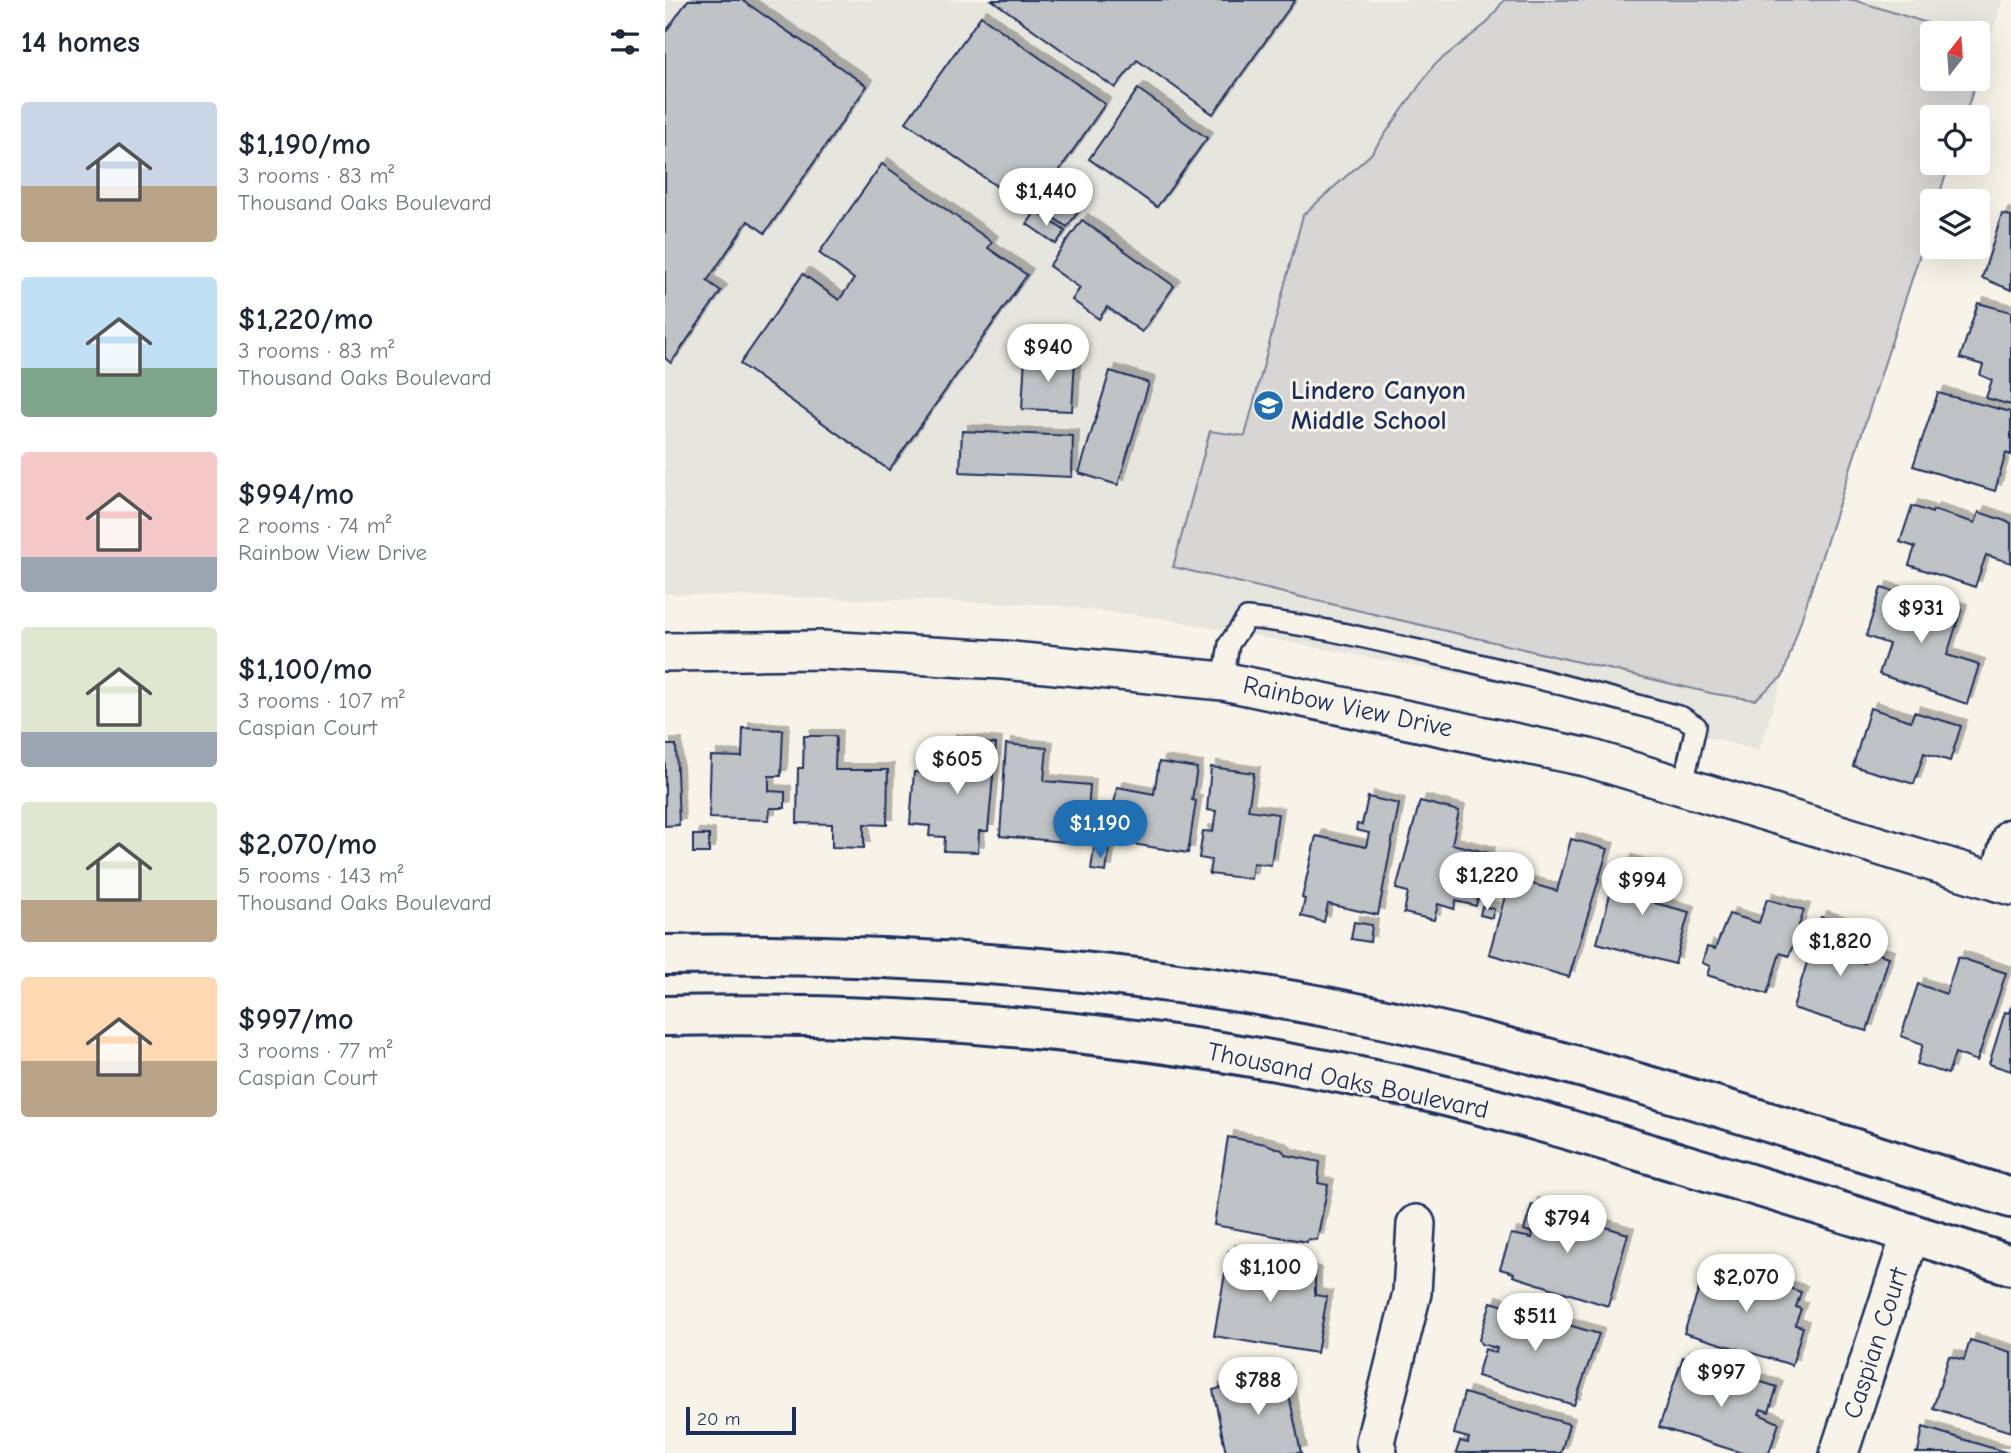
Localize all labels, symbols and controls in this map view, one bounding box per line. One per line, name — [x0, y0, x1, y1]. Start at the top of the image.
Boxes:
north arrow — [1920, 21, 1990, 91]
map controls — [1920, 21, 1990, 259]
icon: filters — [606, 23, 644, 61]
text: 14 homes — [21, 25, 140, 60]
button: locate — [1920, 105, 1990, 175]
text: $1,190/mo — [238, 127, 371, 162]
icon: home — [77, 130, 161, 214]
text: 3 rooms · 83 m² — [238, 162, 394, 189]
pin: $1,440 — [989, 168, 1103, 228]
text: $1,440 — [1015, 177, 1077, 204]
text: Thousand Oaks Boulevard — [238, 189, 492, 216]
button: layers — [1920, 189, 1990, 259]
text: $1,220/mo — [238, 302, 373, 337]
icon: home — [77, 305, 161, 389]
pin: $940 — [1007, 324, 1089, 384]
text: $940 — [1023, 333, 1073, 360]
text: 3 rooms · 83 m² — [238, 337, 394, 364]
text: Thousand Oaks Boulevard — [238, 364, 492, 391]
place label: Lindero Canyon Middle School — [1291, 376, 1466, 436]
school or university icon: Lindero Canyon Middle School — [1251, 388, 1285, 422]
text: $994/mo — [238, 477, 354, 512]
icon: home — [77, 480, 161, 564]
text: 2 rooms · 74 m² — [238, 512, 391, 539]
text: Rainbow View Drive — [238, 539, 427, 566]
pin: $931 — [1880, 586, 1962, 645]
text: $931 — [1898, 594, 1944, 621]
text: $1,100/mo — [238, 652, 372, 687]
icon: home — [77, 655, 161, 739]
street label: Rainbow View Drive — [1240, 670, 1455, 744]
text: 3 rooms · 107 m² — [238, 687, 405, 714]
text: Caspian Court — [238, 714, 377, 741]
pin: $605 — [916, 736, 998, 796]
text: $605 — [931, 745, 983, 772]
pin: $1,190 — [1043, 800, 1157, 860]
text: $1,190 — [1069, 809, 1131, 836]
text: $2,070/mo — [238, 827, 377, 862]
icon: home — [77, 830, 161, 914]
pin: $1,220 — [1430, 852, 1544, 912]
pin: $994 — [1601, 858, 1683, 917]
text: $1,220 — [1455, 861, 1519, 888]
text: 5 rooms · 143 m² — [238, 862, 404, 889]
text: $994 — [1618, 866, 1666, 893]
text: Thousand Oaks Boulevard — [238, 889, 492, 916]
pin: $1,820 — [1783, 918, 1897, 978]
text: $1,820 — [1808, 927, 1872, 954]
text: $997/mo — [238, 1002, 353, 1037]
icon: home — [77, 1005, 161, 1089]
street label: Thousand Oaks Boulevard — [1204, 1036, 1491, 1125]
text: 3 rooms · 77 m² — [238, 1037, 393, 1064]
text: Caspian Court — [238, 1064, 377, 1091]
pin: $794 — [1526, 1196, 1608, 1255]
text: $794 — [1544, 1204, 1590, 1231]
pin: $1,100 — [1213, 1244, 1327, 1304]
text: $1,100 — [1239, 1253, 1301, 1280]
pin: $2,070 — [1689, 1254, 1803, 1314]
street label: Caspian Court — [1837, 1262, 1915, 1423]
text: $2,070 — [1713, 1263, 1779, 1290]
pin: $511 — [1494, 1294, 1576, 1353]
text: $511 — [1513, 1302, 1557, 1329]
pin: $997 — [1680, 1350, 1762, 1409]
pin: $788 — [1217, 1358, 1299, 1417]
text: $997 — [1697, 1358, 1745, 1385]
text: $788 — [1234, 1366, 1282, 1393]
scale bar — [686, 1404, 796, 1436]
text: 20 m — [697, 1408, 741, 1430]

